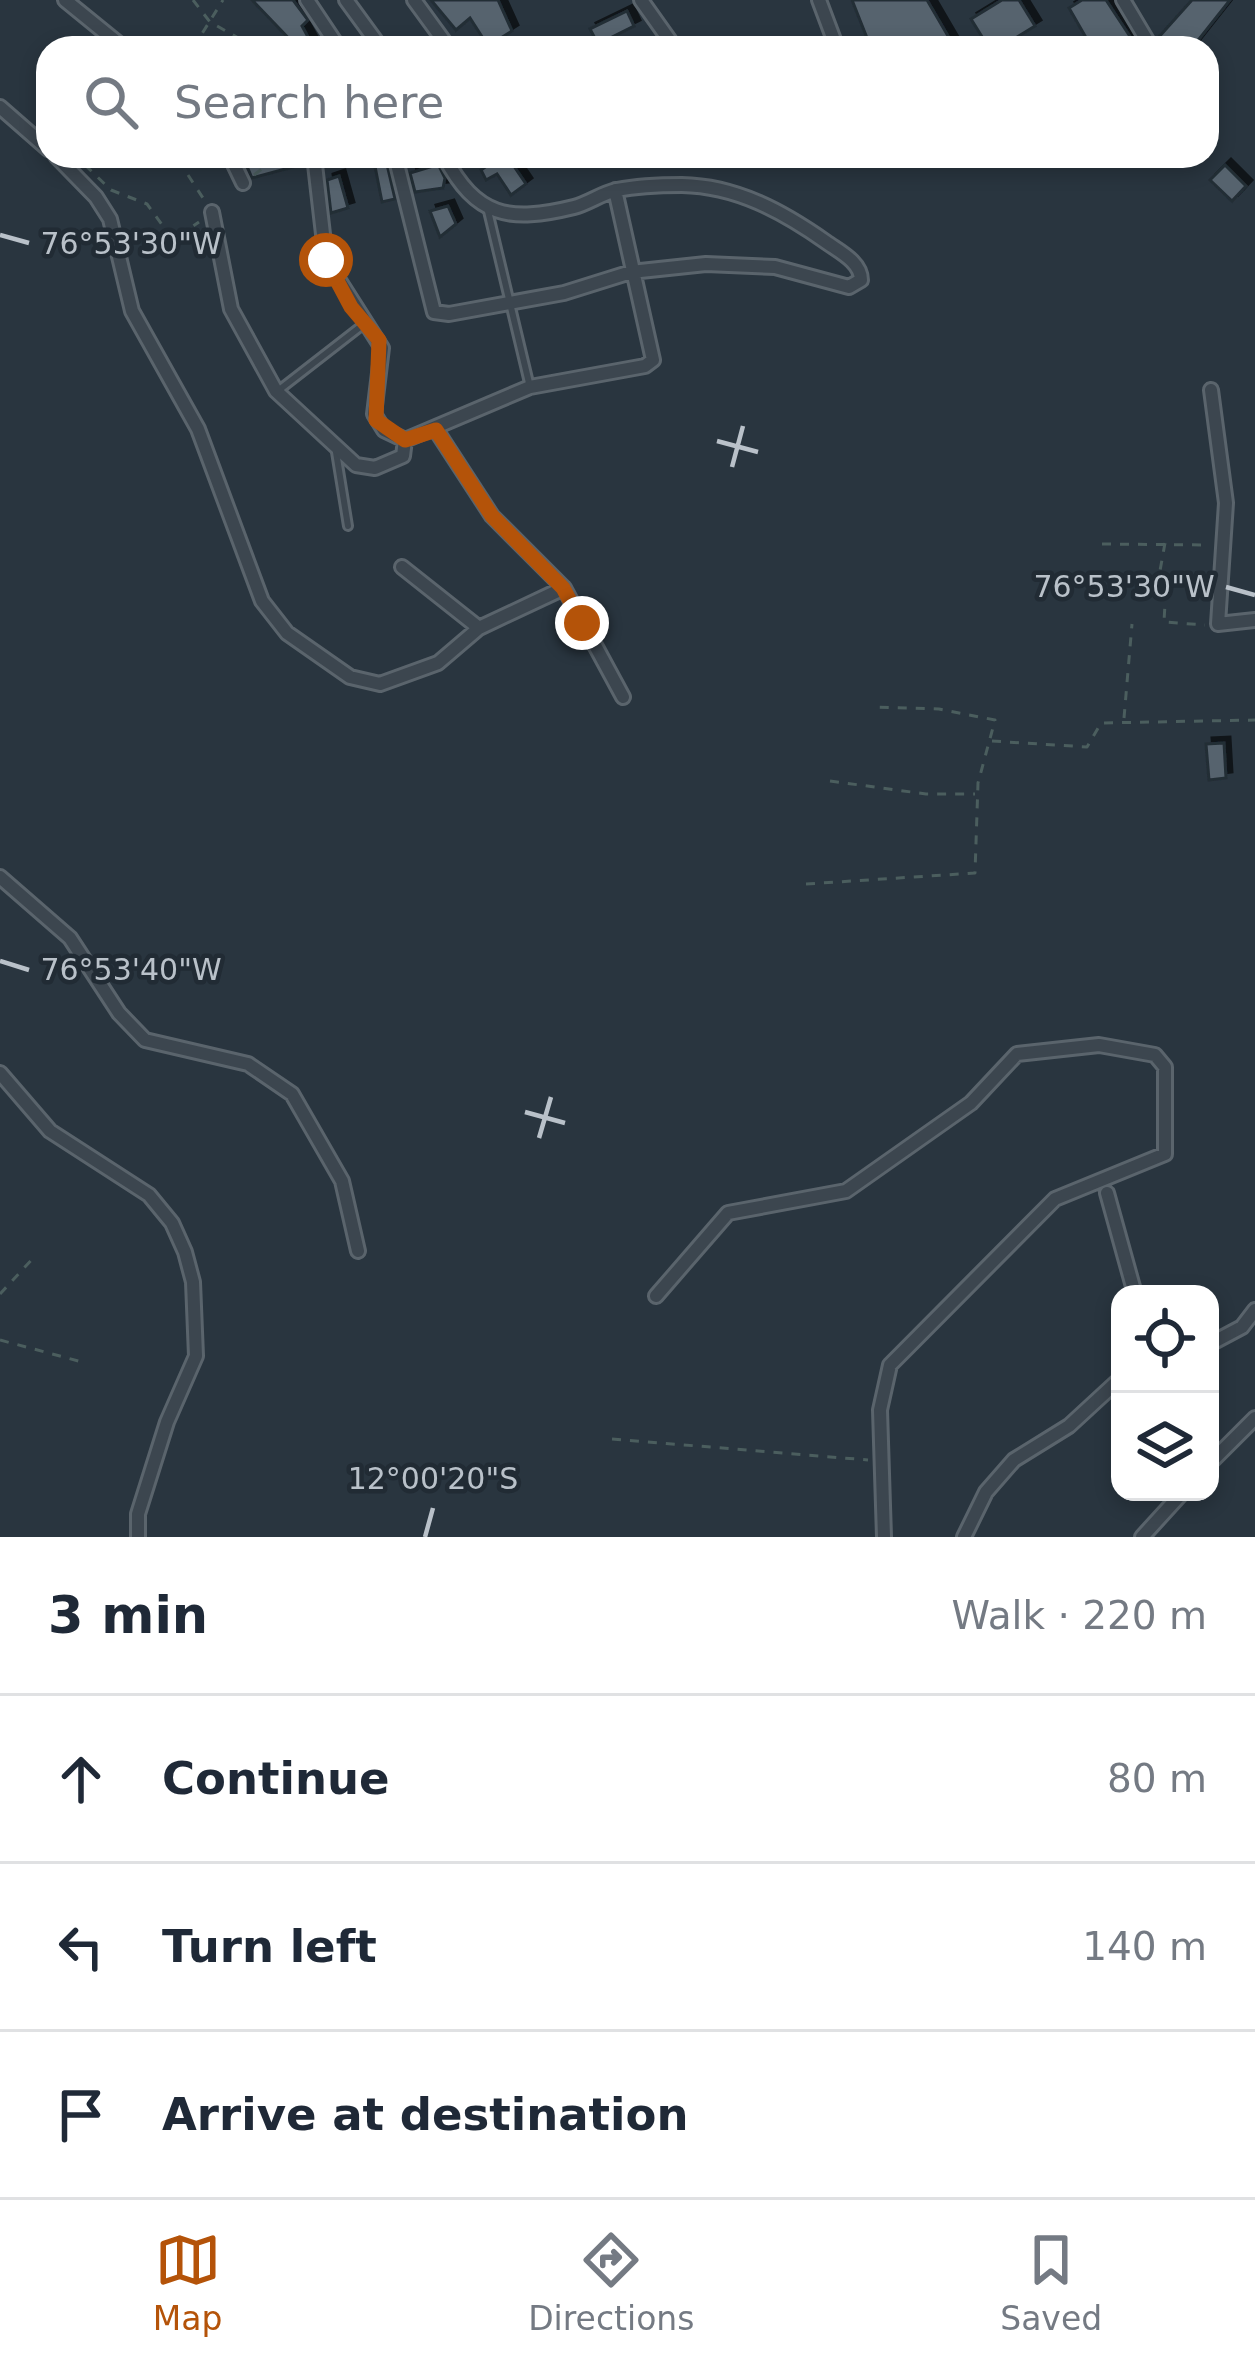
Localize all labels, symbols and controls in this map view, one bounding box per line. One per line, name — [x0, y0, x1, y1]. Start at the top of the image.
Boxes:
search box — [36, 36, 1219, 168]
icon: search — [78, 69, 144, 135]
text: Search here — [174, 76, 444, 129]
text: 76°53'30"W — [40, 226, 222, 261]
route start — [299, 233, 353, 287]
text: 76°53'30"W — [1033, 569, 1215, 604]
route end — [555, 596, 609, 650]
text: 76°53'40"W — [40, 952, 222, 987]
map controls — [1111, 1285, 1219, 1501]
button: locate — [1111, 1285, 1219, 1393]
button: layers — [1111, 1393, 1219, 1501]
text: 12°00'20"S — [348, 1461, 518, 1496]
text: 3 min — [48, 1586, 208, 1645]
text: Walk · 220 m — [952, 1593, 1207, 1638]
icon: ahead — [48, 1746, 114, 1812]
text: Continue — [162, 1752, 390, 1805]
text: 80 m — [1107, 1756, 1207, 1801]
icon: left — [48, 1914, 114, 1980]
text: Turn left — [162, 1920, 377, 1973]
text: 140 m — [1082, 1924, 1207, 1969]
icon: arrive — [48, 2082, 114, 2148]
text: Arrive at destination — [162, 2088, 688, 2141]
tab: Map — [153, 2227, 223, 2338]
tab: Directions — [528, 2227, 694, 2338]
tab: Saved — [1000, 2227, 1102, 2338]

